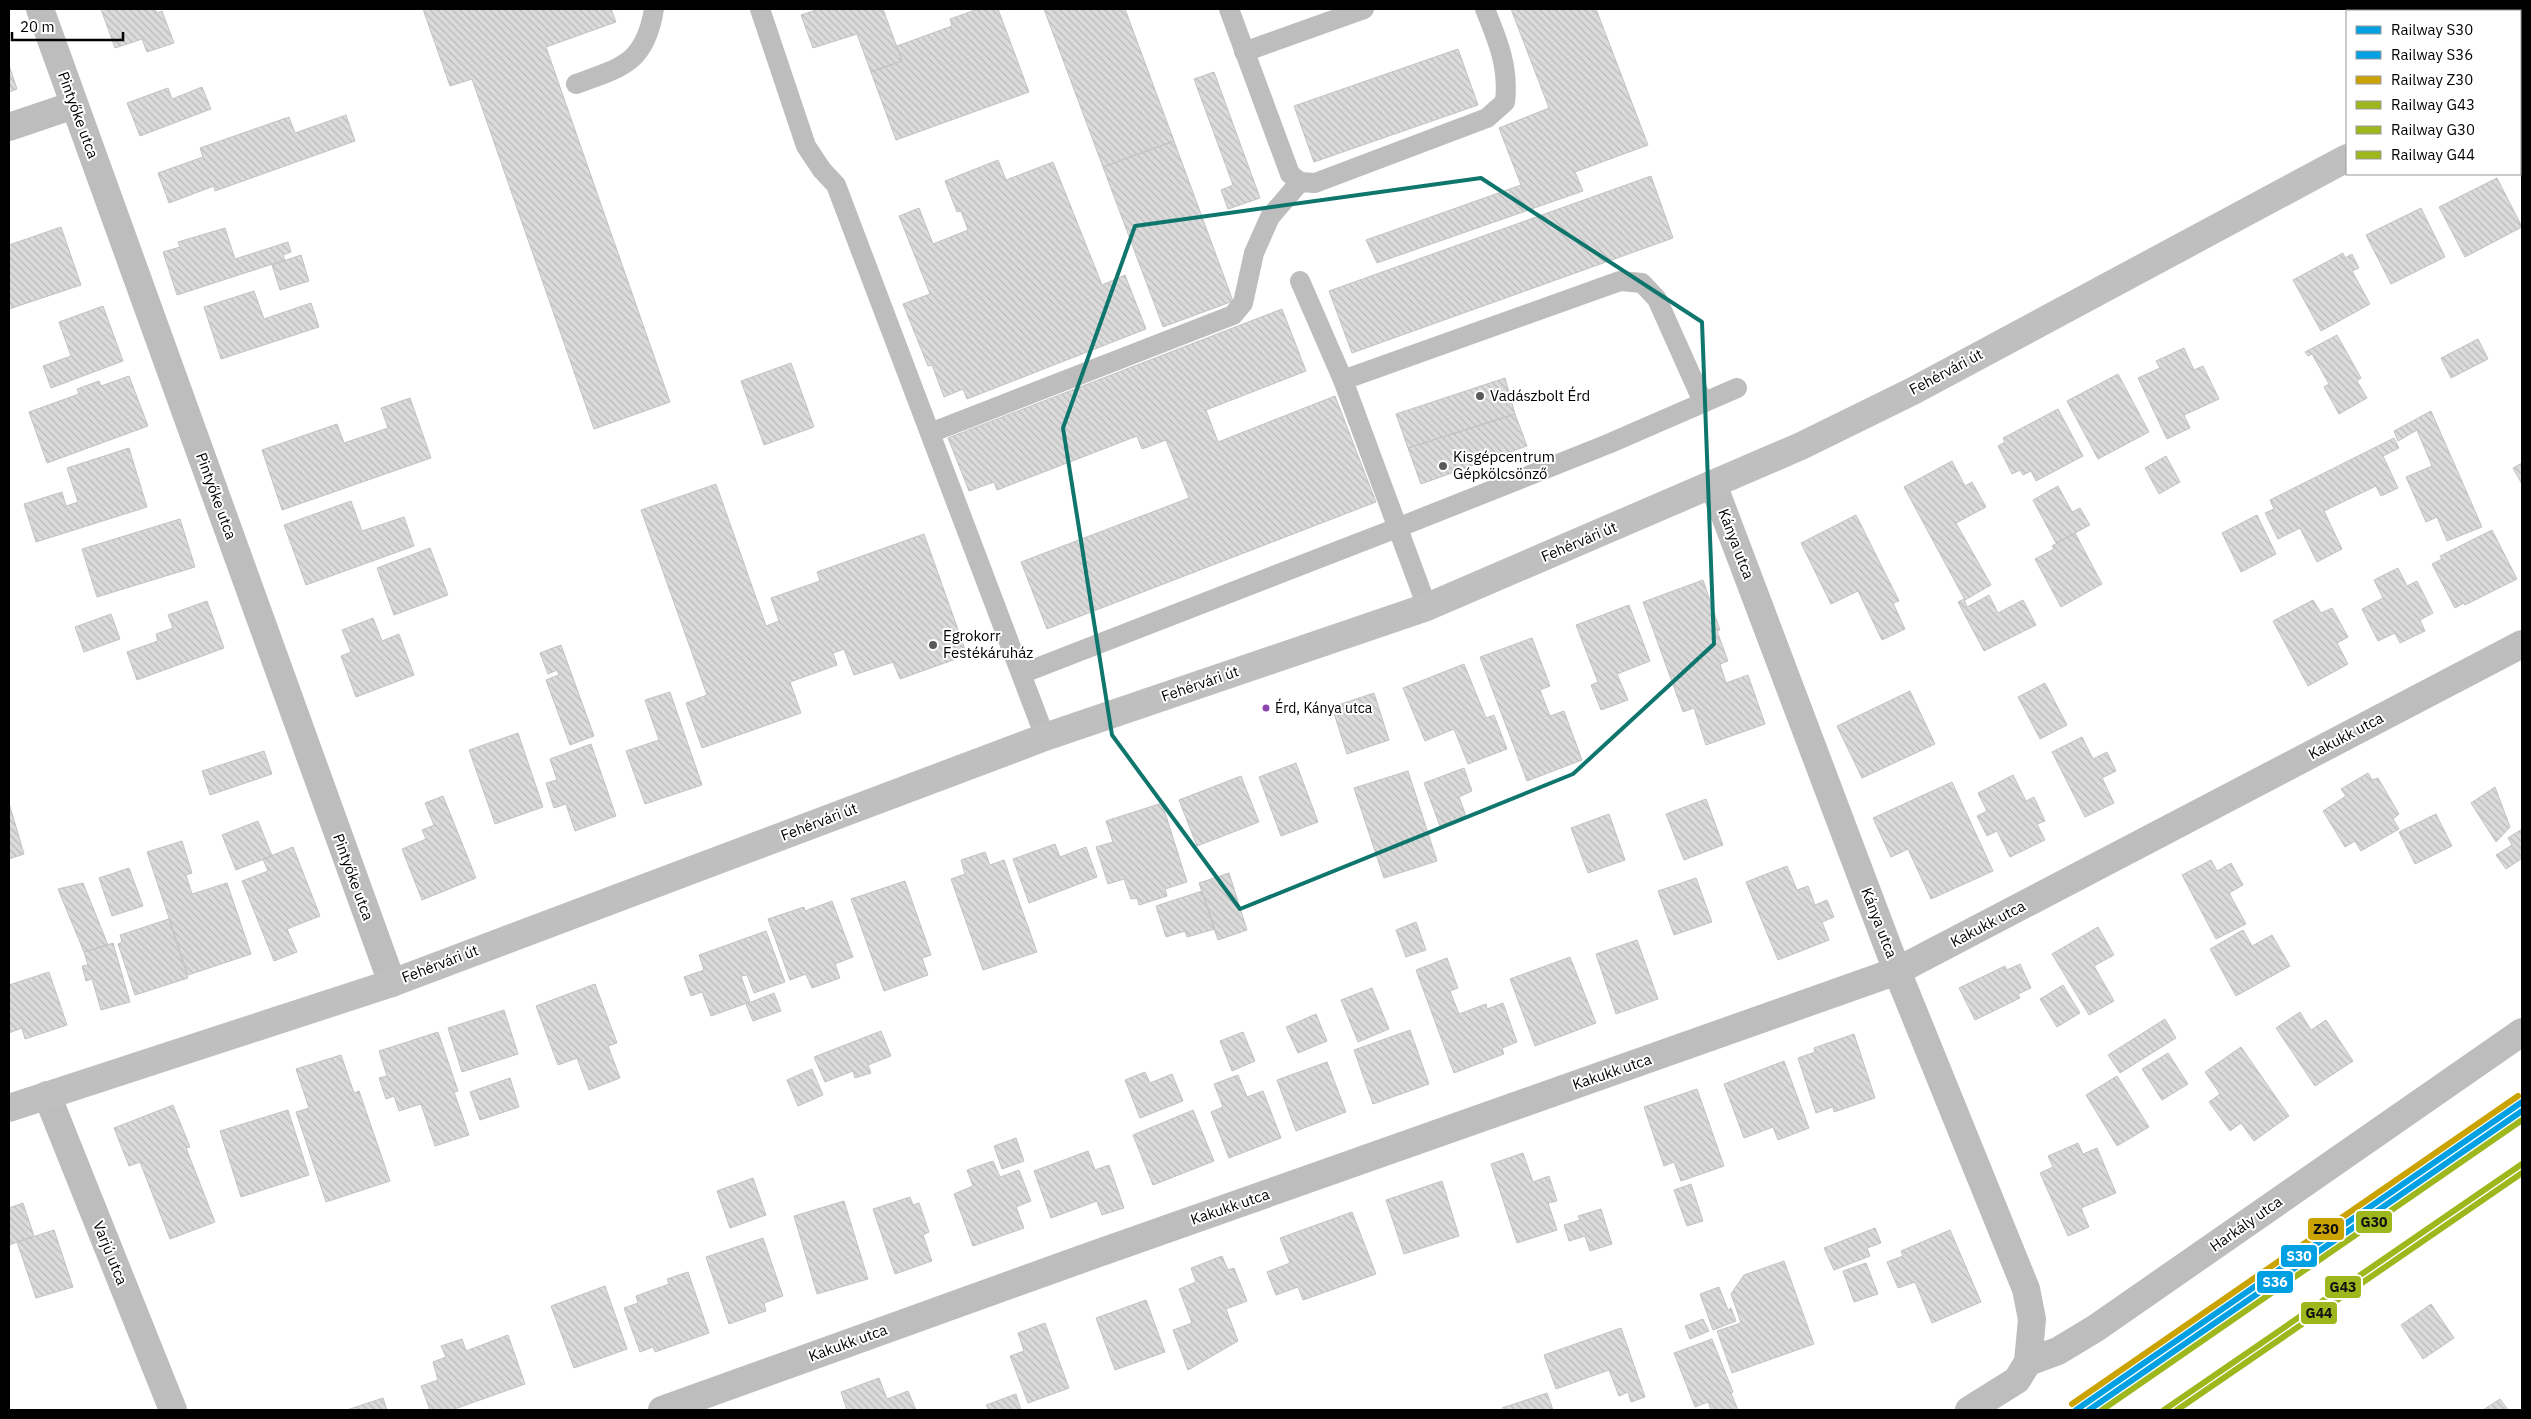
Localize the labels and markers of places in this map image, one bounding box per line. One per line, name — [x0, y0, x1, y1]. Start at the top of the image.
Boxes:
place label: Vadászbolt Érd — [1490, 386, 1590, 405]
marker: Vadászbolt Érd — [1474, 390, 1486, 402]
place label: Kisgépcentrum Gépkölcsönző — [1453, 447, 1555, 483]
marker: Kisgépcentrum Gépkölcsönző — [1437, 460, 1449, 472]
place label: Egrokorr Festékáruház — [943, 626, 1033, 662]
marker: Egrokorr Festékáruház — [927, 639, 939, 651]
place label: Érd, Kánya utca — [1275, 698, 1373, 717]
marker: Érd, Kánya utca — [1261, 703, 1271, 713]

